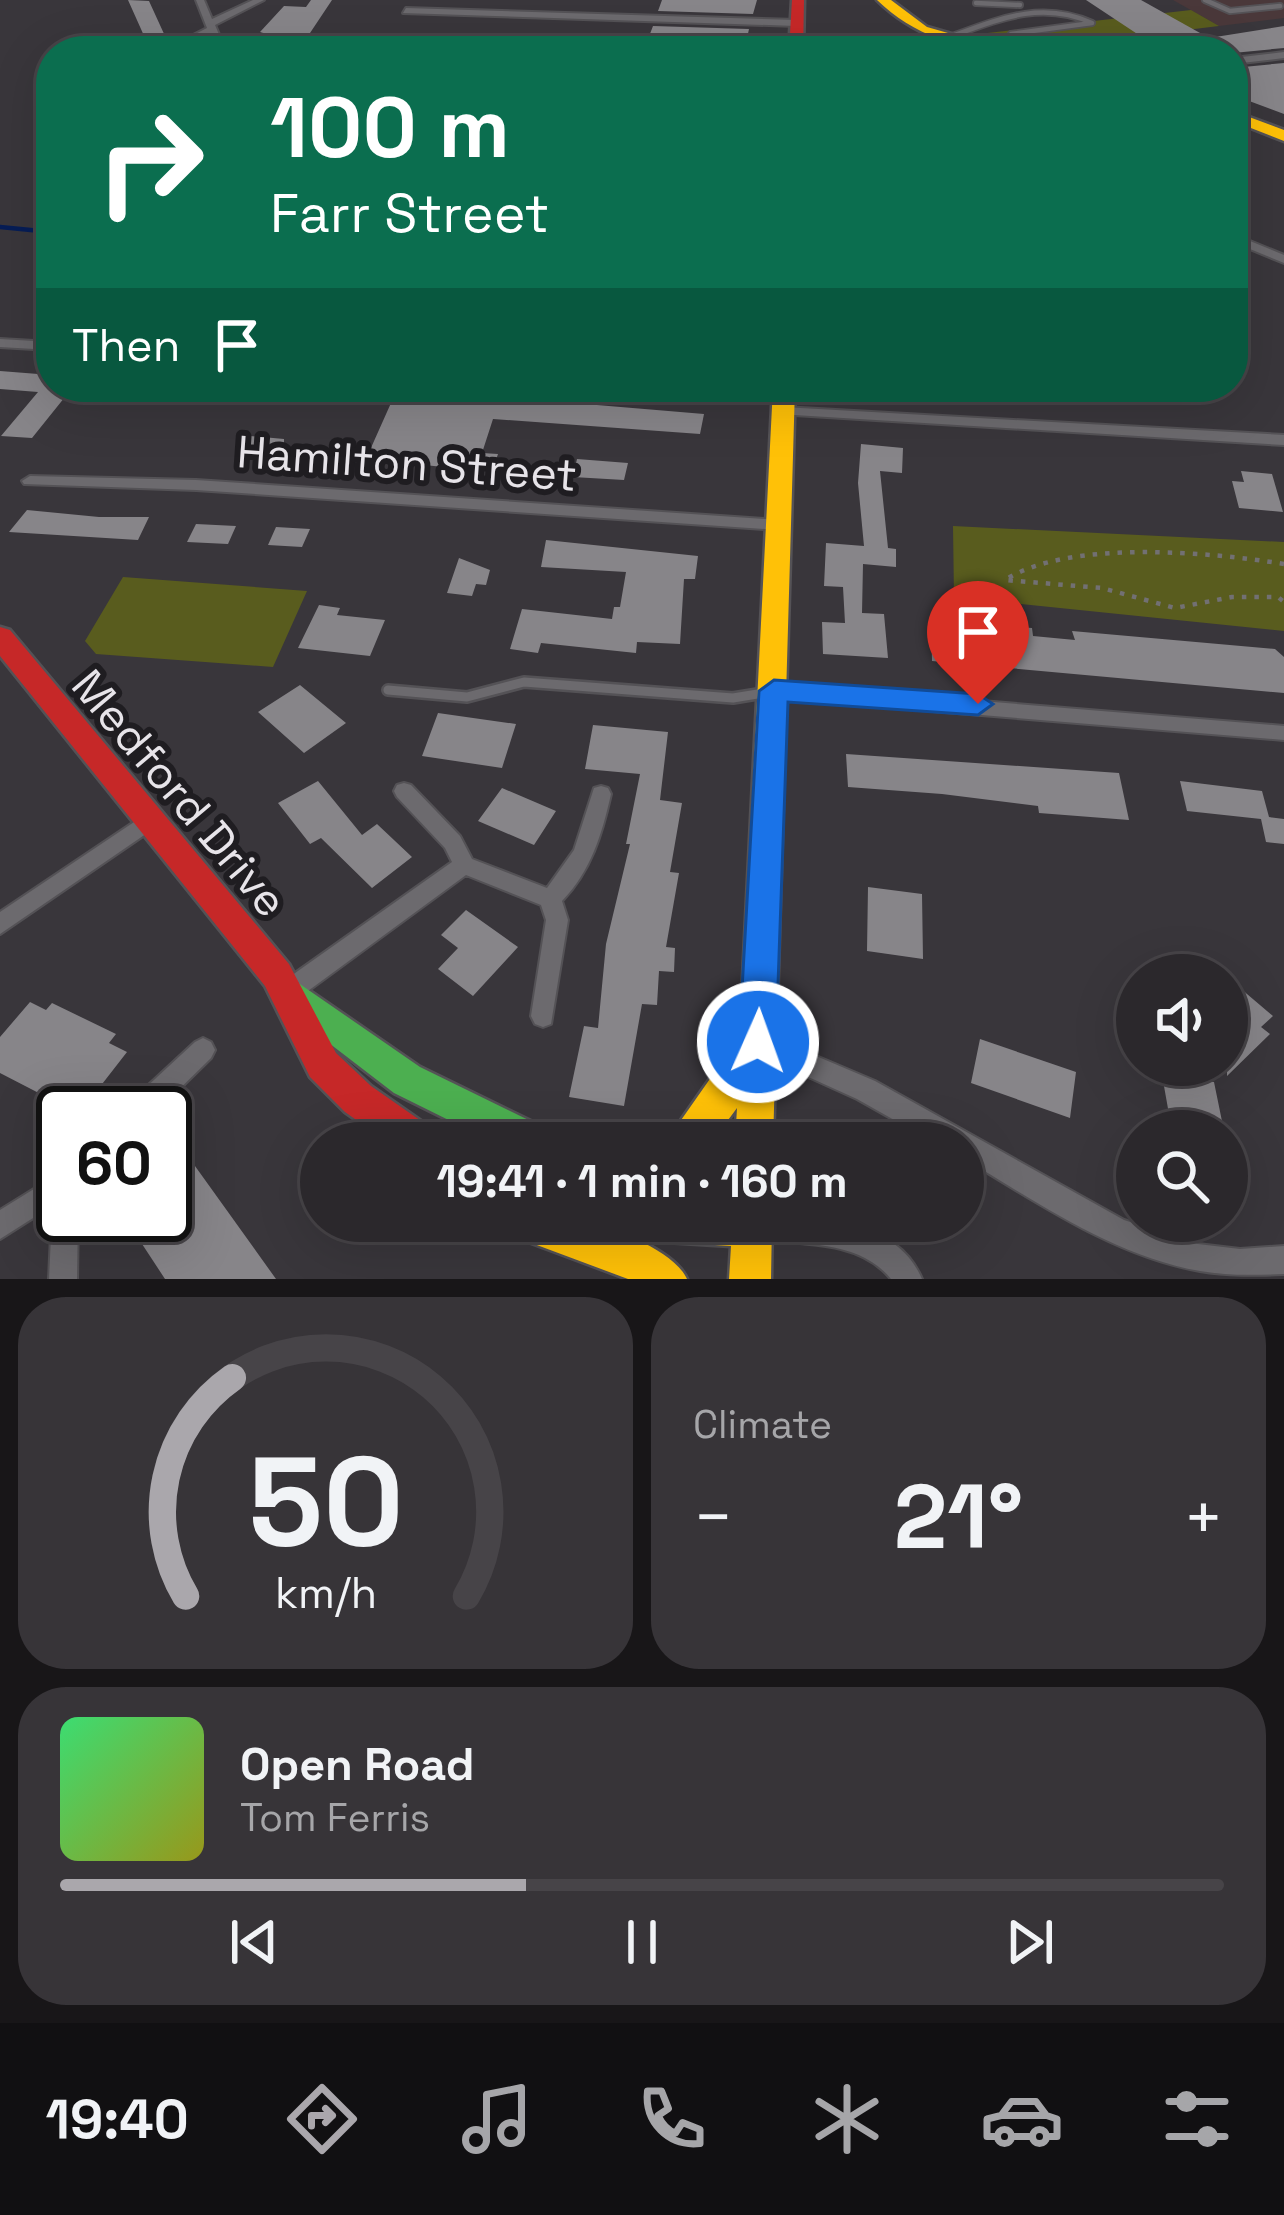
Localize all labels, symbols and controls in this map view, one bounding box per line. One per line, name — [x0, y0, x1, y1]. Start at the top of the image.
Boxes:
text: 100 m — [270, 74, 510, 182]
icon: right — [72, 84, 228, 240]
text: Farr Street — [270, 179, 549, 248]
icon: arrive — [204, 312, 270, 378]
text: Then — [72, 317, 180, 374]
street label: Hamilton Street — [235, 423, 579, 504]
pin — [927, 581, 1029, 704]
icon: arrive — [945, 599, 1011, 665]
street label: Medford Drive — [60, 658, 300, 929]
map controls — [1116, 954, 1248, 1242]
button: sound — [1116, 954, 1248, 1086]
position arrow — [695, 979, 821, 1105]
speed limit sign: 60 — [36, 1086, 192, 1242]
button: search — [1116, 1110, 1248, 1242]
text: 19:41 · 1 min · 160 m — [436, 1153, 848, 1210]
text: Climate — [693, 1400, 832, 1449]
text: 50 — [248, 1422, 403, 1581]
text: 21° — [894, 1459, 1023, 1574]
text: − — [693, 1475, 734, 1559]
text: + — [1183, 1475, 1224, 1559]
text: km/h — [274, 1566, 377, 1621]
text: Open Road — [240, 1736, 475, 1793]
text: Tom Ferris — [240, 1793, 430, 1842]
icon: previous — [221, 1909, 287, 1975]
icon: pause — [609, 1909, 675, 1975]
icon: next — [997, 1909, 1063, 1975]
icon: directions — [280, 2077, 364, 2161]
icon: music — [455, 2077, 539, 2161]
icon: phone — [630, 2077, 714, 2161]
icon: climate — [805, 2077, 889, 2161]
icon: car — [980, 2077, 1064, 2161]
icon: filters — [1155, 2077, 1239, 2161]
text: 19:40 — [45, 2085, 189, 2154]

